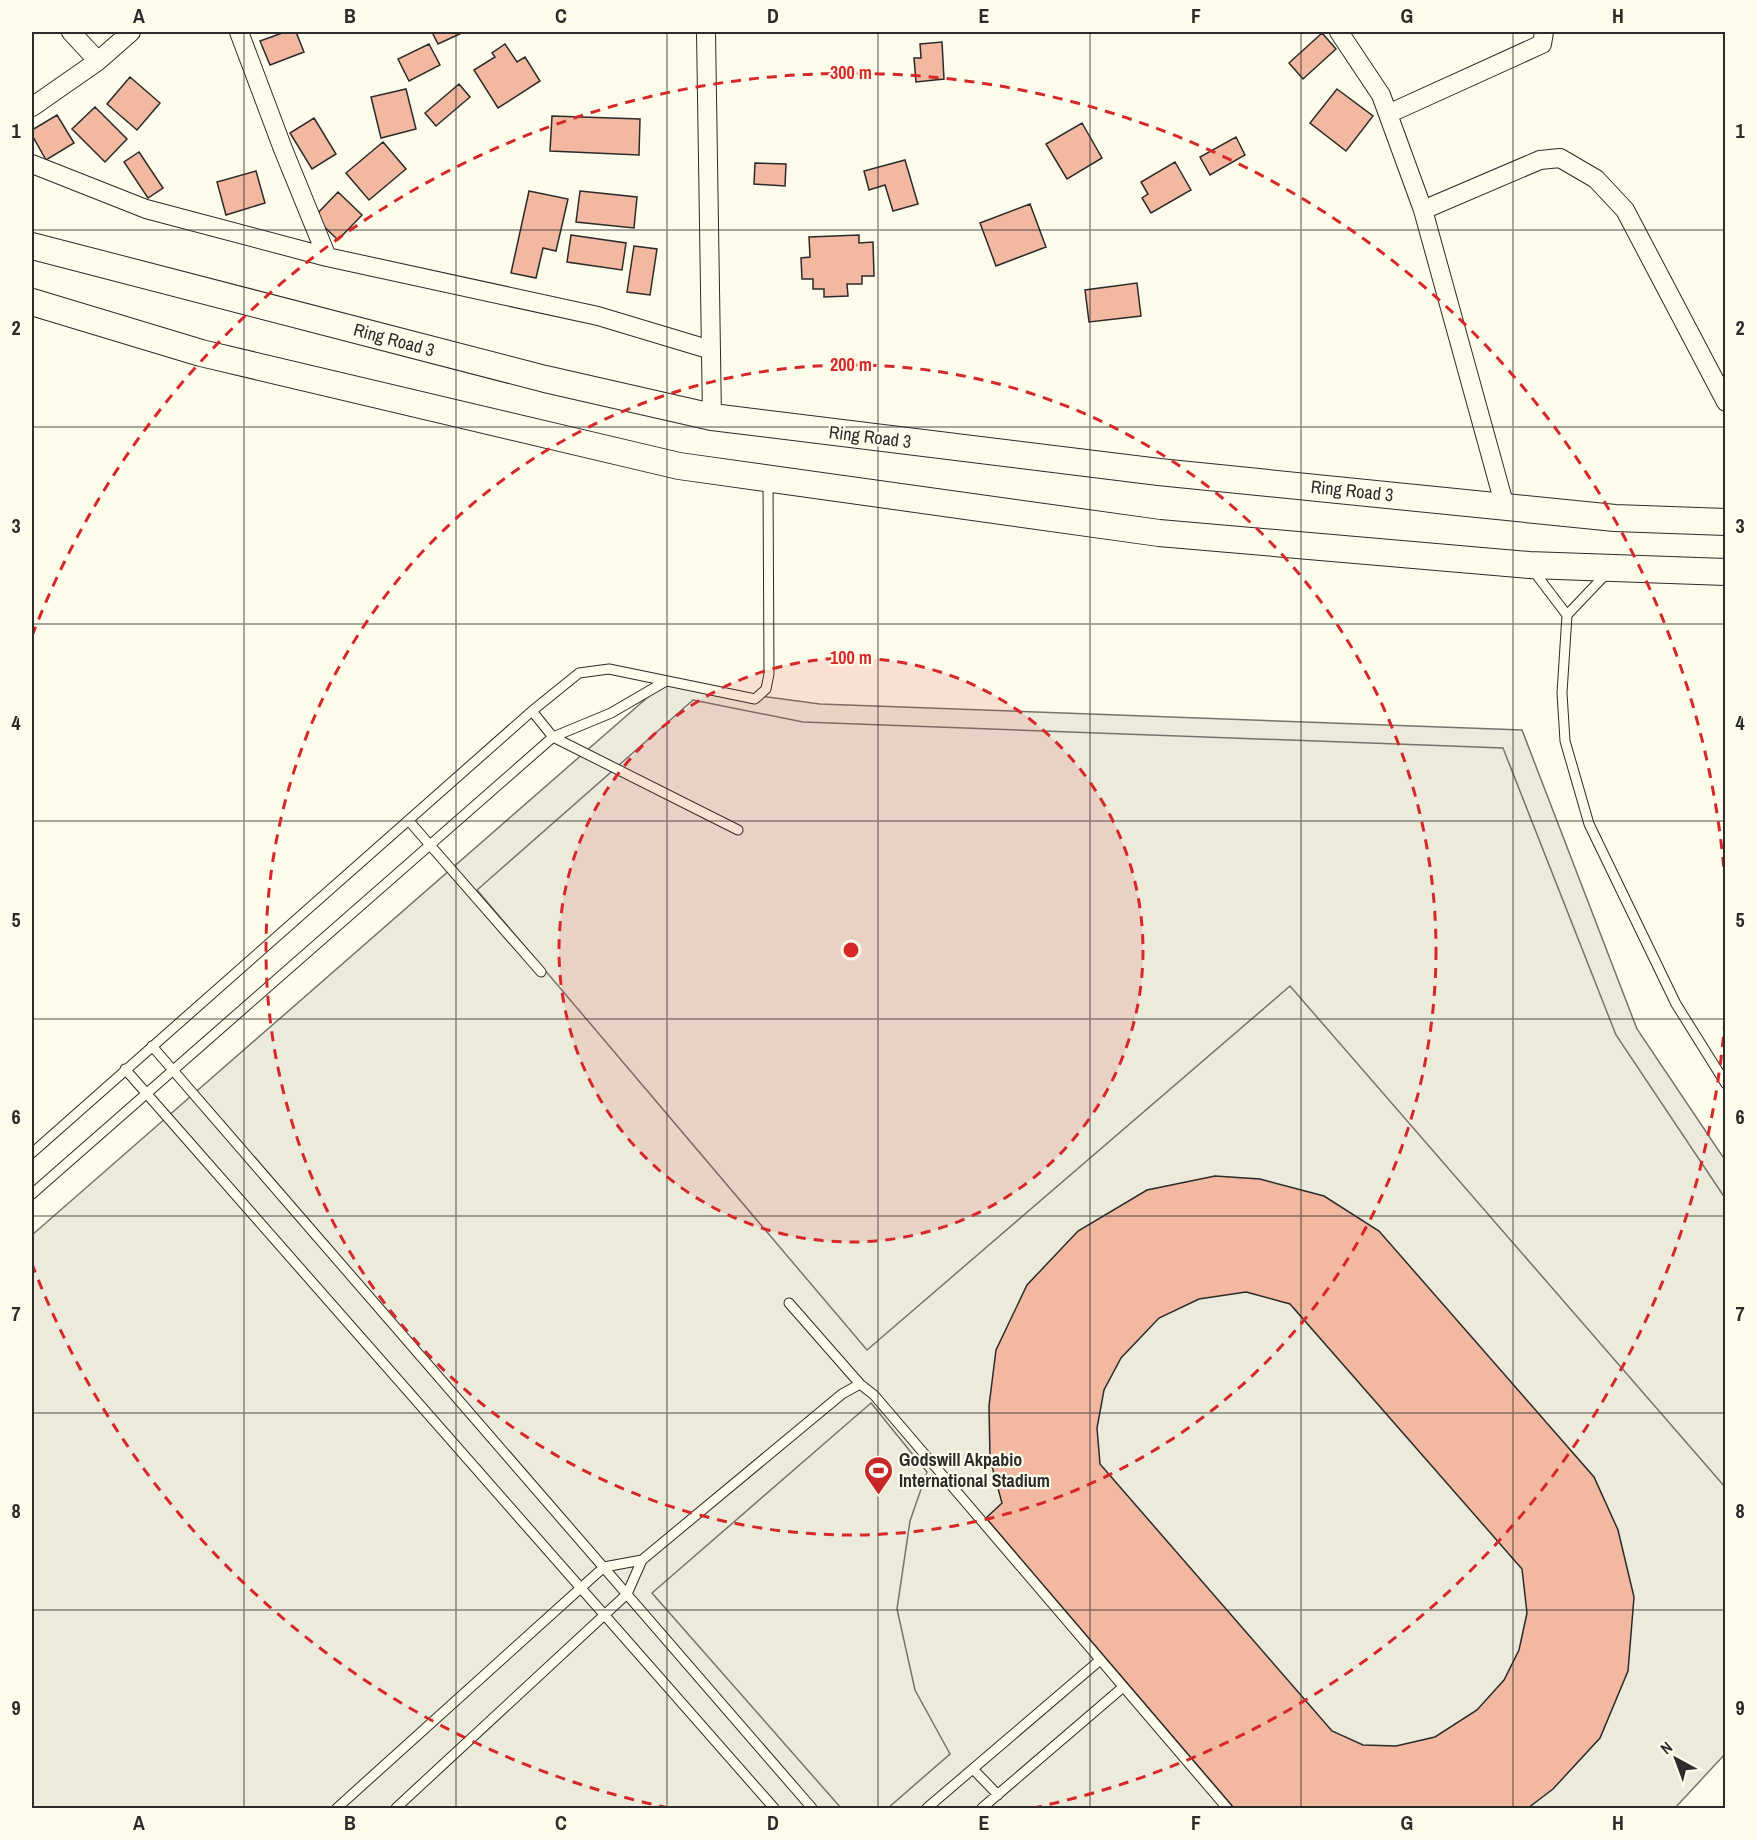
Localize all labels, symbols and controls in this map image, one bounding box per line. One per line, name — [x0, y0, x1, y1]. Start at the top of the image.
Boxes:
text: A — [133, 2, 145, 29]
text: B — [344, 2, 356, 29]
text: C — [555, 2, 567, 29]
text: D — [767, 2, 779, 29]
text: E — [979, 2, 990, 29]
text: F — [1191, 2, 1201, 29]
text: G — [1401, 2, 1413, 29]
text: H — [1612, 2, 1624, 29]
text: 300 m — [830, 60, 872, 85]
text: 1 — [11, 117, 21, 144]
text: 1 — [1735, 117, 1745, 144]
text: 2 — [11, 314, 21, 341]
text: 2 — [1735, 314, 1745, 341]
street label: Ring Road 3 — [351, 317, 437, 362]
text: 200 m — [830, 352, 872, 377]
street label: Ring Road 3 — [827, 419, 913, 454]
street label: Ring Road 3 — [1310, 474, 1395, 507]
text: 3 — [11, 512, 21, 539]
text: 3 — [1735, 512, 1745, 539]
text: 100 m — [830, 645, 872, 670]
text: 4 — [11, 709, 21, 736]
text: 4 — [1735, 709, 1745, 736]
text: 5 — [11, 906, 21, 933]
text: 5 — [1735, 906, 1745, 933]
centre of rings — [841, 940, 861, 960]
text: 6 — [11, 1103, 21, 1130]
text: 6 — [1735, 1103, 1745, 1130]
text: 7 — [11, 1300, 21, 1327]
text: 7 — [1735, 1300, 1745, 1327]
place label: Godswill Akpabio International Stadium — [899, 1447, 1050, 1493]
sports icon: Godswill Akpabio International Stadium — [862, 1454, 894, 1496]
text: 8 — [11, 1497, 21, 1524]
text: 8 — [1735, 1497, 1745, 1524]
text: 9 — [11, 1694, 21, 1721]
text: 9 — [1735, 1694, 1745, 1721]
north arrow — [1646, 1729, 1706, 1789]
text: N — [1655, 1736, 1677, 1759]
text: A — [133, 1809, 145, 1836]
text: B — [344, 1809, 356, 1836]
text: C — [555, 1809, 567, 1836]
text: D — [767, 1809, 779, 1836]
text: E — [979, 1809, 990, 1836]
text: F — [1191, 1809, 1201, 1836]
text: G — [1401, 1809, 1413, 1836]
text: H — [1612, 1809, 1624, 1836]

